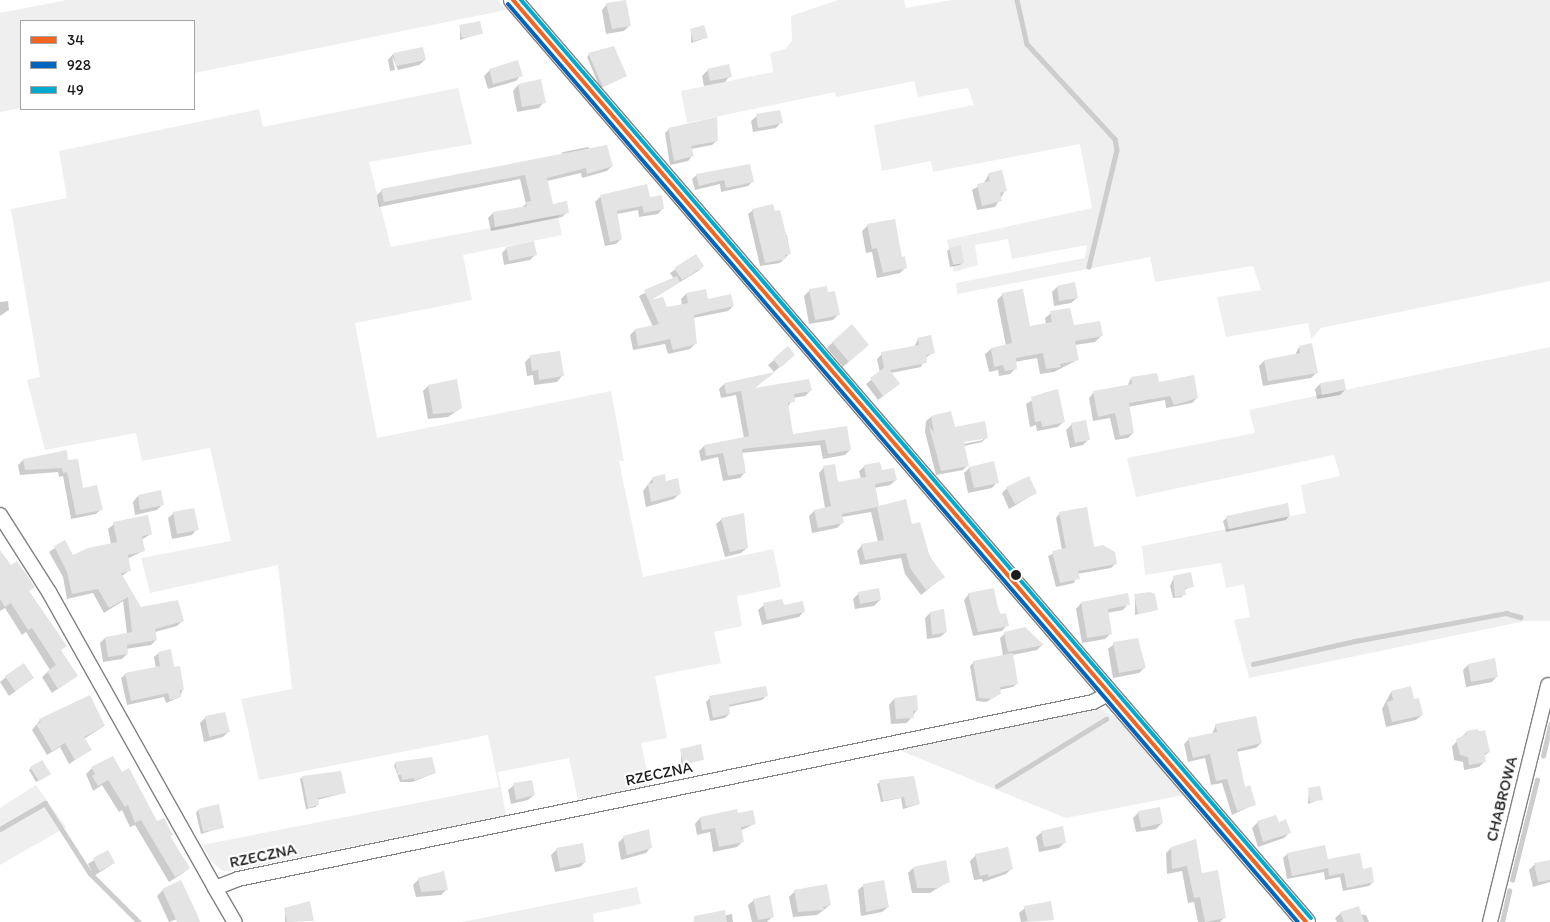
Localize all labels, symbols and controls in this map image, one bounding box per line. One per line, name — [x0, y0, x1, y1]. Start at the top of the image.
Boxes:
legend — [20, 20, 195, 110]
text: 34 — [67, 31, 84, 49]
text: 928 — [67, 56, 91, 74]
text: 49 — [67, 81, 84, 99]
unlabelled marker — [1011, 570, 1021, 580]
street label: CHABROWA — [1482, 754, 1522, 844]
street label: RZECZNA — [624, 758, 694, 790]
street label: RZECZNA — [228, 840, 298, 872]

